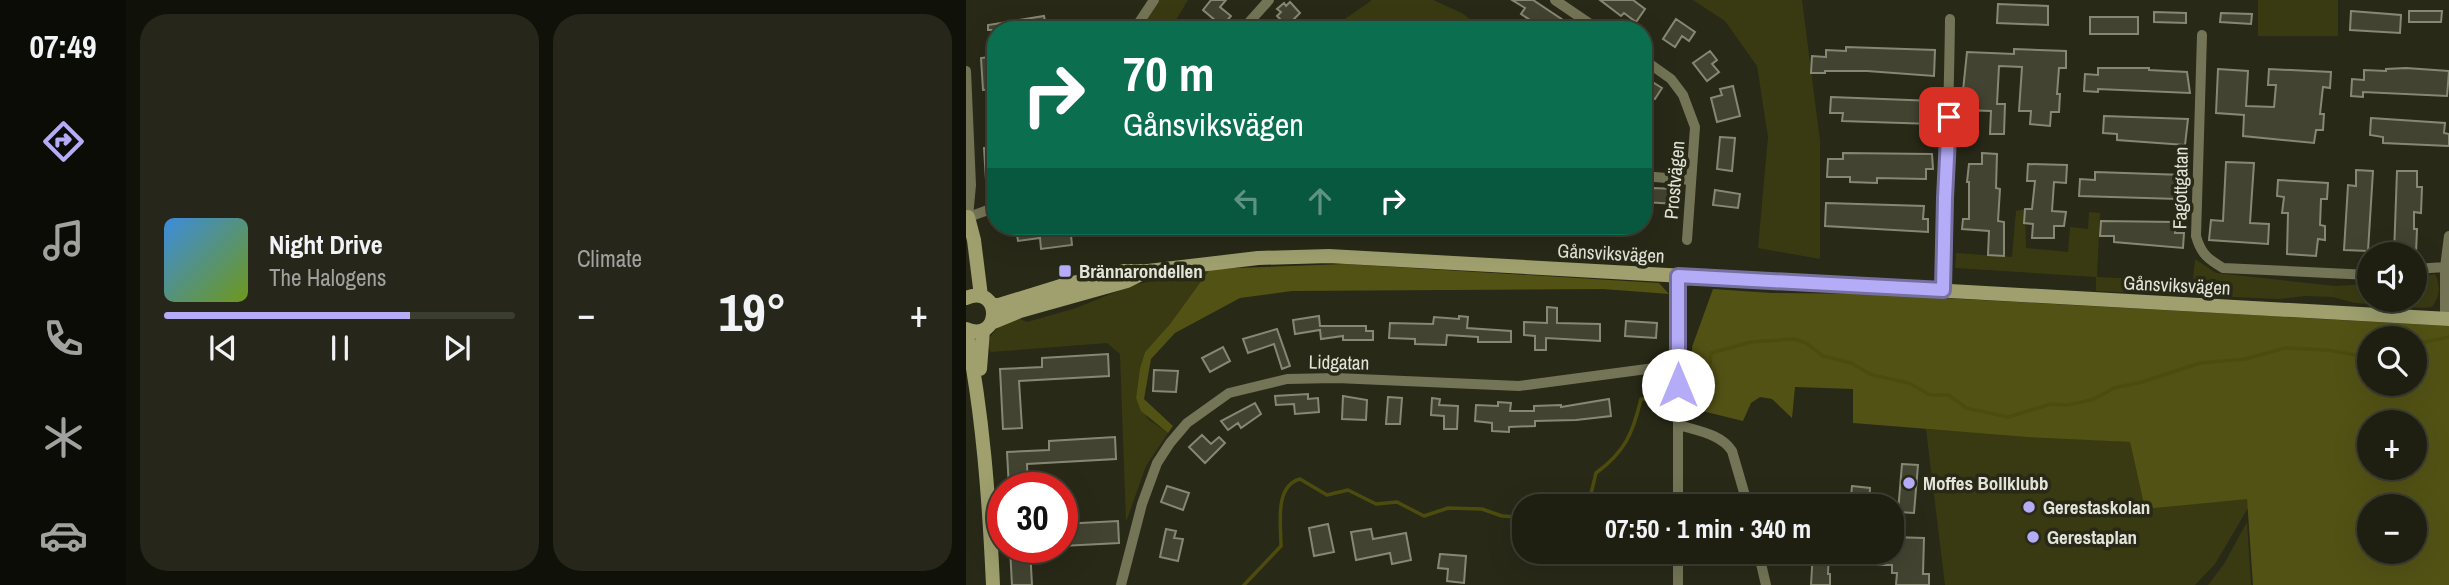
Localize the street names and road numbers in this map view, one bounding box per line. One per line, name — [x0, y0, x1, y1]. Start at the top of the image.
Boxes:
street label: Prostvägen — [1658, 140, 1690, 220]
street label: Fagottgatan — [2166, 147, 2194, 229]
street label: Gånsviksvägen — [1557, 237, 1665, 269]
street label: Gånsviksvägen — [2123, 269, 2231, 301]
street label: Lidgatan — [1308, 348, 1370, 376]

